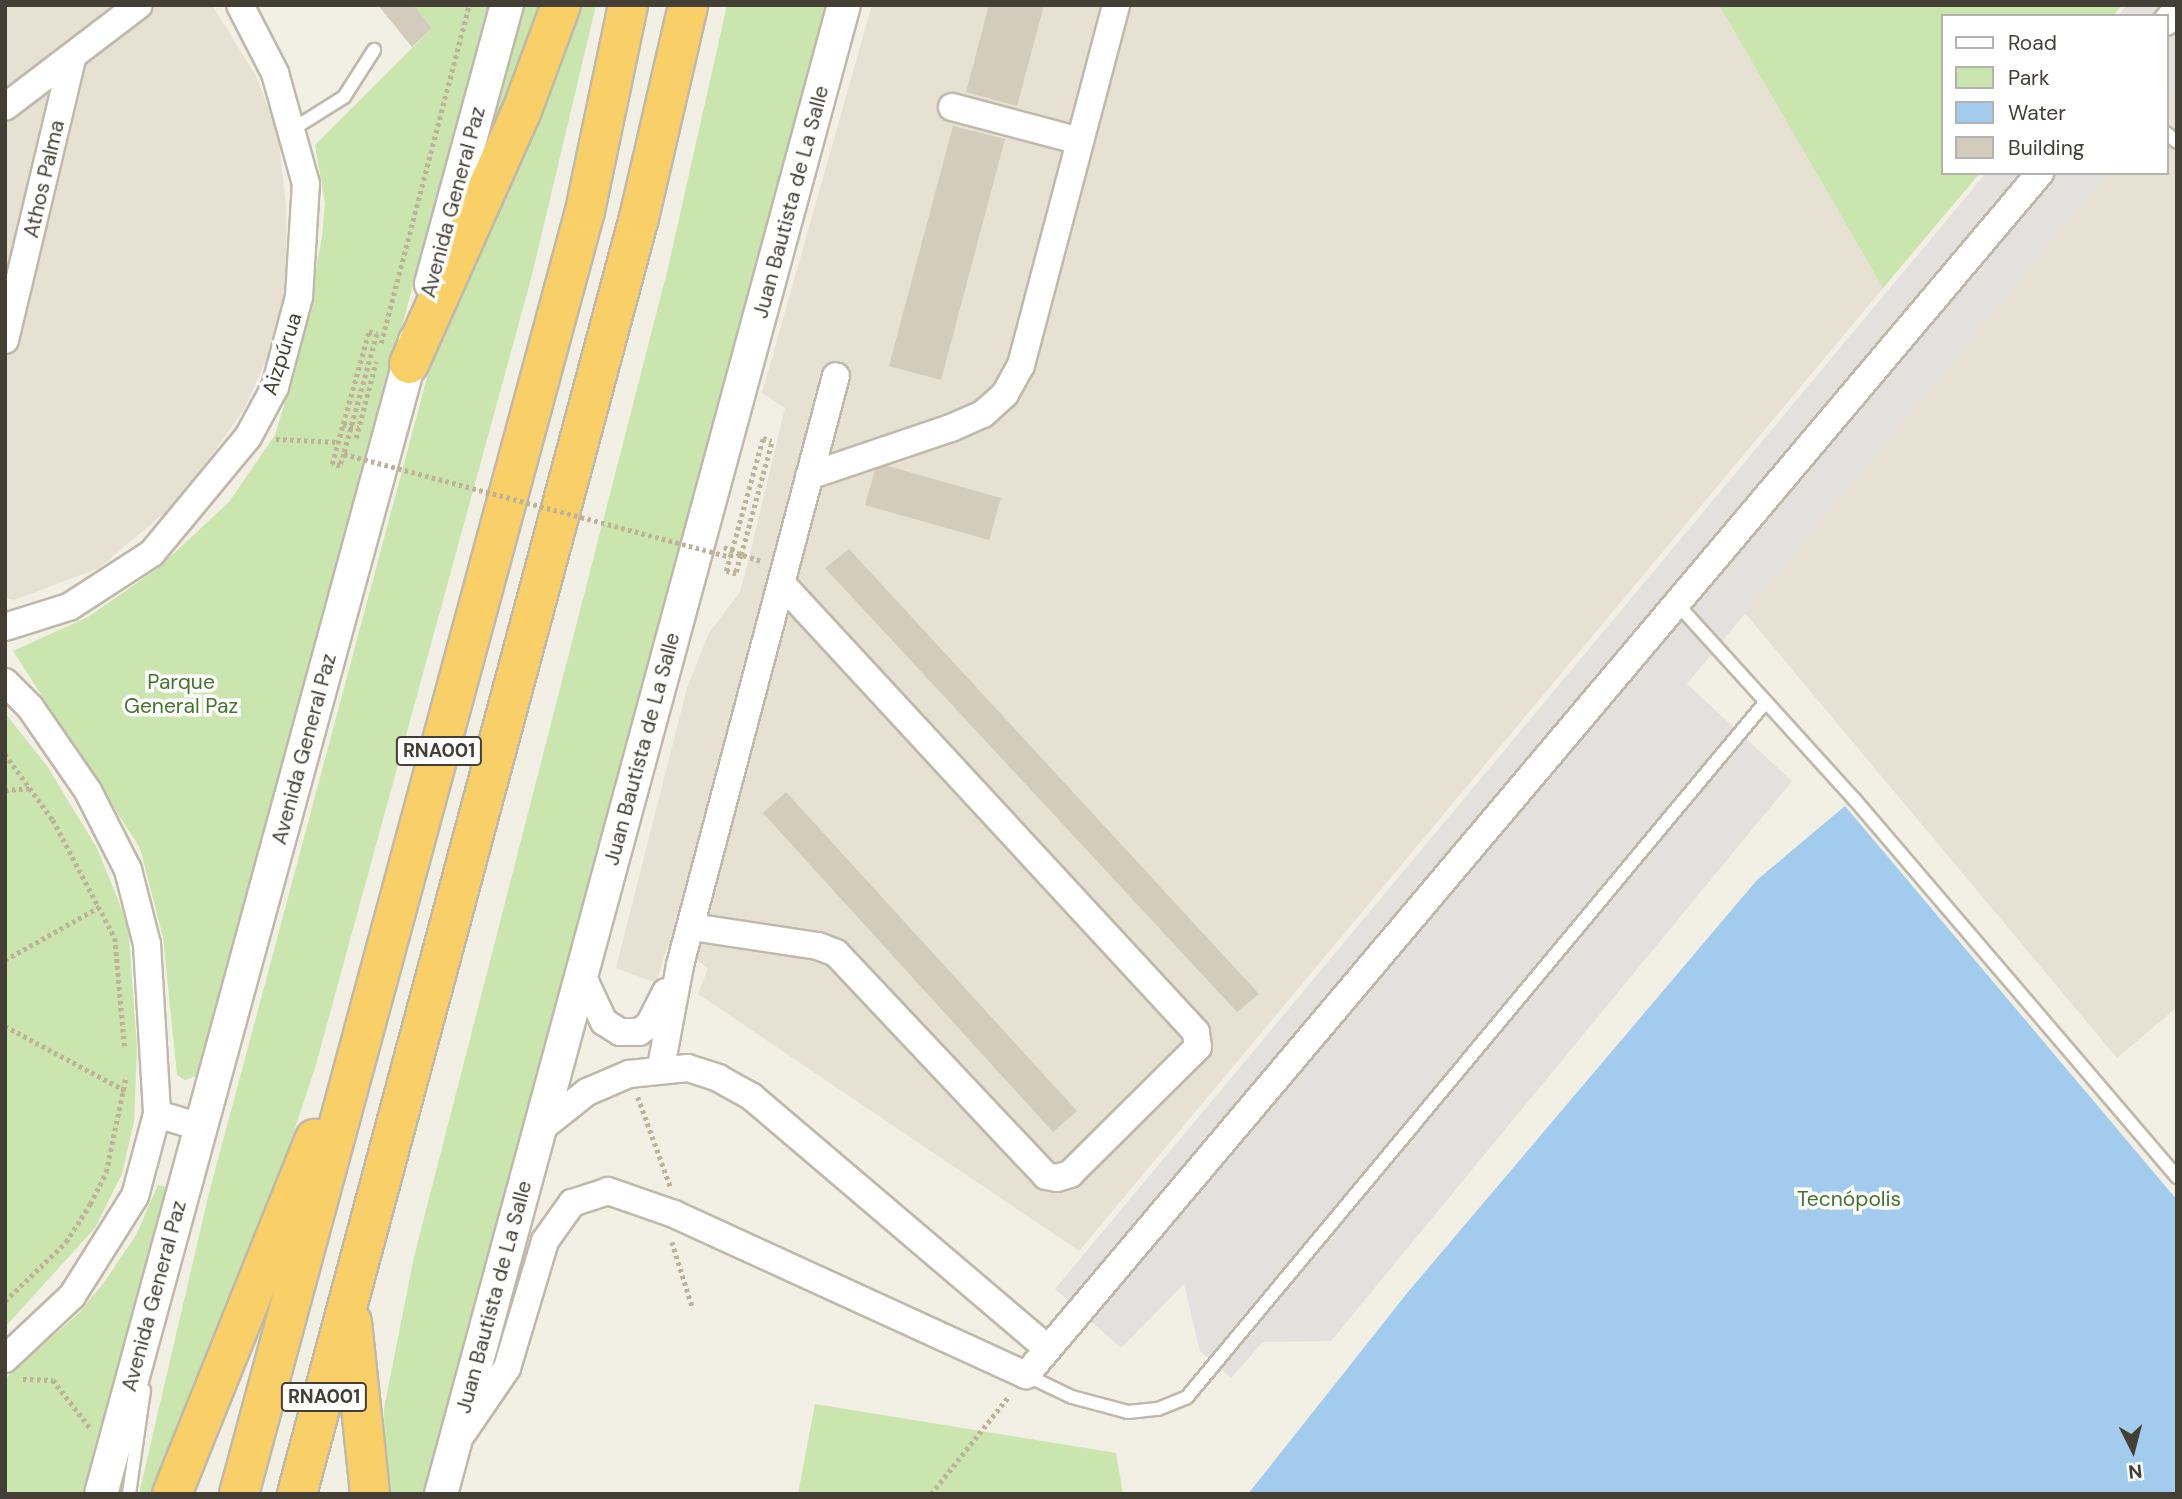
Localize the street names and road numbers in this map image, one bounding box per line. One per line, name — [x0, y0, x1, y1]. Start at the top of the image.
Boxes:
street label: Juan Bautista de La Salle — [748, 83, 834, 321]
street label: Avenida General Paz — [415, 104, 491, 300]
street label: Athos Palma — [18, 118, 70, 240]
street label: Aizpúrua — [257, 310, 307, 398]
street label: Juan Bautista de La Salle — [599, 630, 685, 868]
street label: Avenida General Paz — [266, 651, 342, 847]
road number: RNA001 — [395, 736, 483, 766]
street label: Juan Bautista de La Salle — [451, 1178, 537, 1416]
street label: Avenida General Paz — [116, 1198, 192, 1394]
road number: RNA001 — [280, 1382, 368, 1413]

